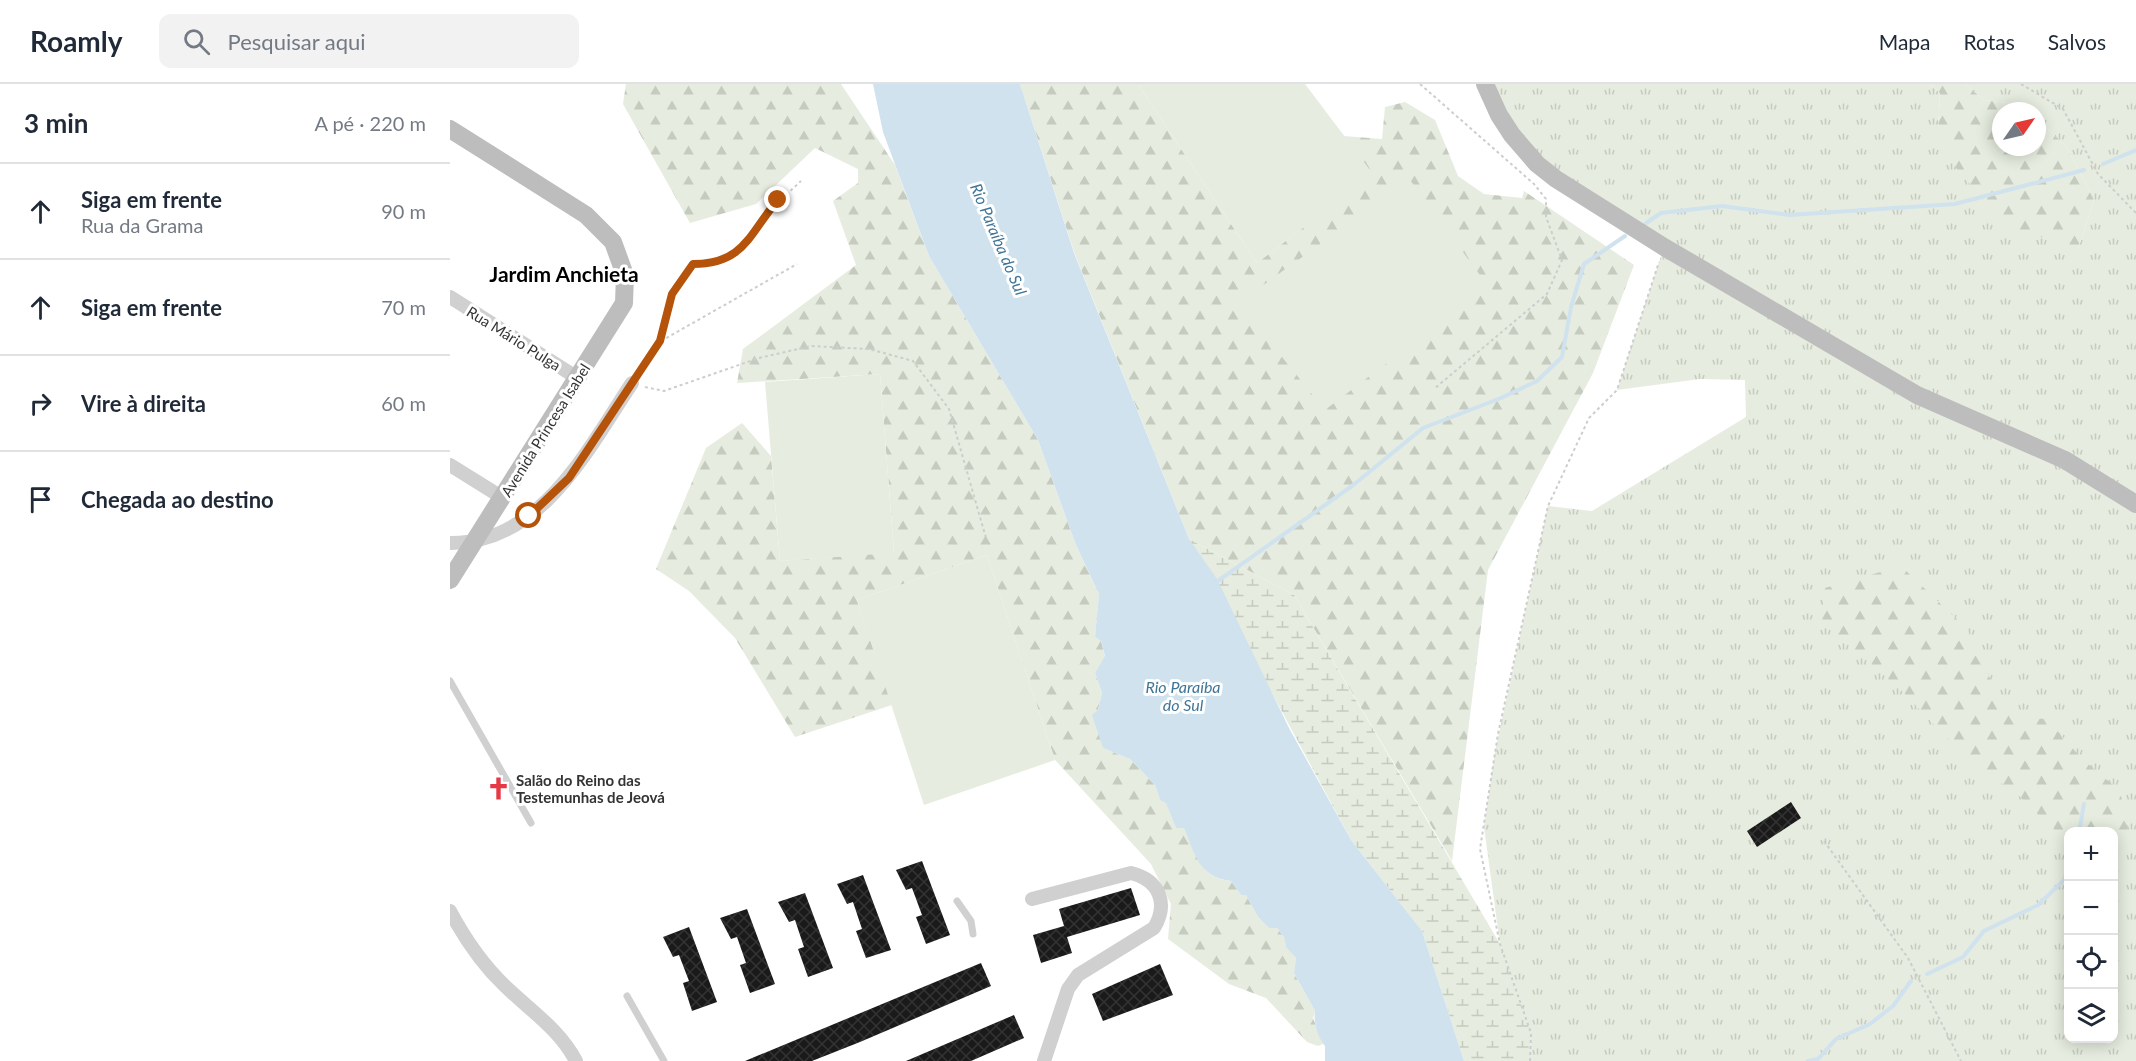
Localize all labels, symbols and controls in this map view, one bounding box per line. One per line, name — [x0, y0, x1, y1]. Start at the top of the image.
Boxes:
search box — [159, 14, 579, 68]
text: Roamly — [30, 24, 123, 58]
icon: search — [180, 25, 213, 58]
text: Pesquisar aqui — [228, 28, 366, 55]
text: Mapa — [1879, 29, 1931, 54]
text: Rotas — [1964, 29, 2015, 54]
text: Salvos — [2048, 29, 2106, 54]
north arrow — [1992, 102, 2046, 156]
text: 3 min — [24, 107, 88, 139]
text: A pé · 220 m — [314, 111, 426, 135]
water label: Rio Paraíba do Sul — [967, 180, 1031, 298]
text: Siga em frente — [81, 186, 222, 213]
route end — [764, 186, 790, 212]
icon: ahead — [24, 195, 57, 228]
text: 90 m — [381, 199, 426, 223]
text: Rua da Grama — [81, 213, 204, 237]
district label: Jardim Anchieta — [489, 261, 639, 286]
icon: ahead — [24, 291, 57, 324]
text: Siga em frente — [81, 294, 222, 321]
text: 70 m — [381, 295, 426, 319]
street label: Rua Mário Pulga — [464, 302, 564, 374]
street label: Avenida Princesa Isabel — [497, 360, 593, 500]
icon: right — [24, 387, 57, 420]
text: Vire à direita — [81, 390, 206, 417]
text: 60 m — [381, 391, 426, 415]
icon: arrive — [24, 483, 57, 516]
text: Chegada ao destino — [81, 486, 274, 513]
route start — [515, 502, 541, 528]
water label: Rio Paraíba do Sul — [1145, 677, 1221, 714]
place label: Salão do Reino das Testemunhas de Jeová — [516, 771, 665, 806]
church icon: Salão do Reino das Testemunhas de Jeová — [485, 776, 511, 802]
map controls — [2064, 827, 2118, 1043]
button: + — [2064, 827, 2118, 881]
button: − — [2064, 881, 2118, 935]
button: locate — [2064, 935, 2118, 989]
button: layers — [2064, 989, 2118, 1043]

